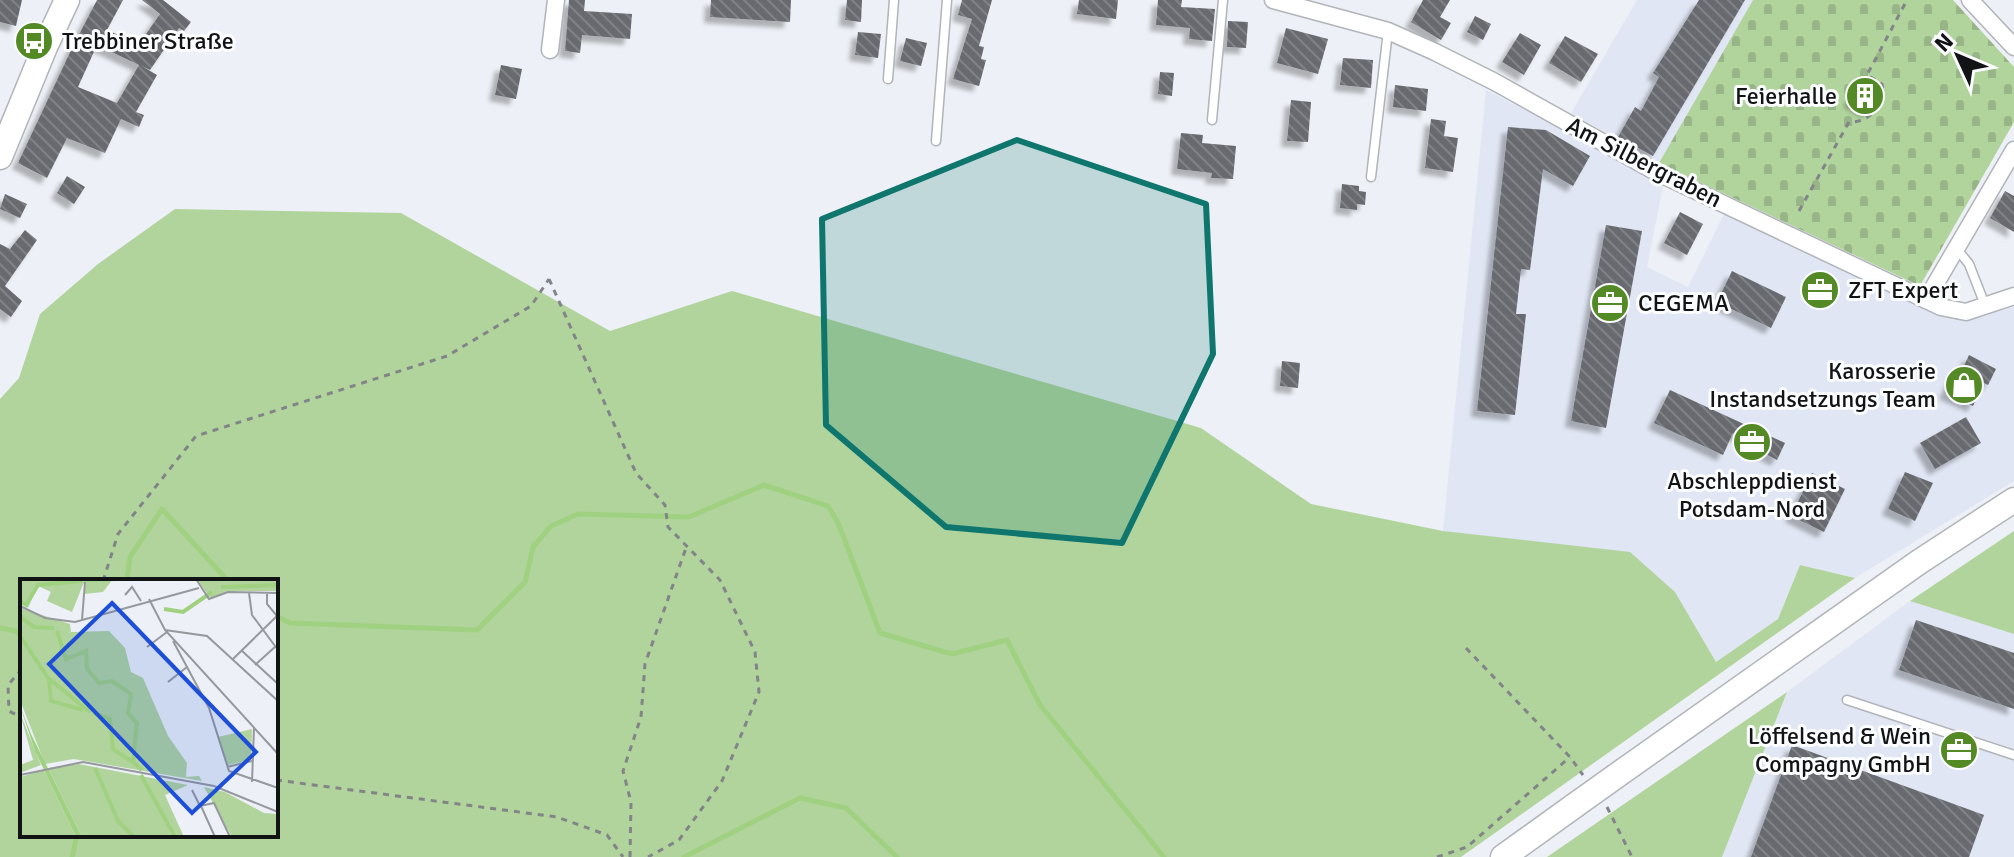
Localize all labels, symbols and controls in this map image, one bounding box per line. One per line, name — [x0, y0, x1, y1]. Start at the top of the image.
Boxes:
north arrow — [1918, 16, 1998, 96]
bus stop icon: Trebbiner Straße — [13, 20, 55, 62]
place label: Trebbiner Straße — [62, 26, 234, 56]
text: N — [1929, 28, 1959, 57]
building icon: Feierhalle — [1844, 75, 1886, 117]
place label: Feierhalle — [1735, 81, 1837, 111]
street label: Am Silbergraben — [1561, 110, 1727, 214]
office icon: ZFT Expert — [1799, 269, 1841, 311]
place label: ZFT Expert — [1848, 275, 1958, 305]
office icon: CEGEMA — [1589, 282, 1631, 324]
place label: CEGEMA — [1638, 288, 1729, 318]
place label: Karosserie Instandsetzungs Team — [1709, 356, 1936, 414]
shop icon: Karosserie Instandsetzungs Team — [1943, 364, 1985, 406]
office icon: Abschleppdienst Potsdam-Nord — [1731, 421, 1773, 463]
place label: Abschleppdienst Potsdam-Nord — [1667, 466, 1837, 524]
inset map — [20, 579, 278, 837]
place label: Löffelsend & Wein Compagny GmbH — [1748, 721, 1931, 779]
office icon: Löffelsend & Wein Compagny GmbH — [1938, 729, 1980, 771]

